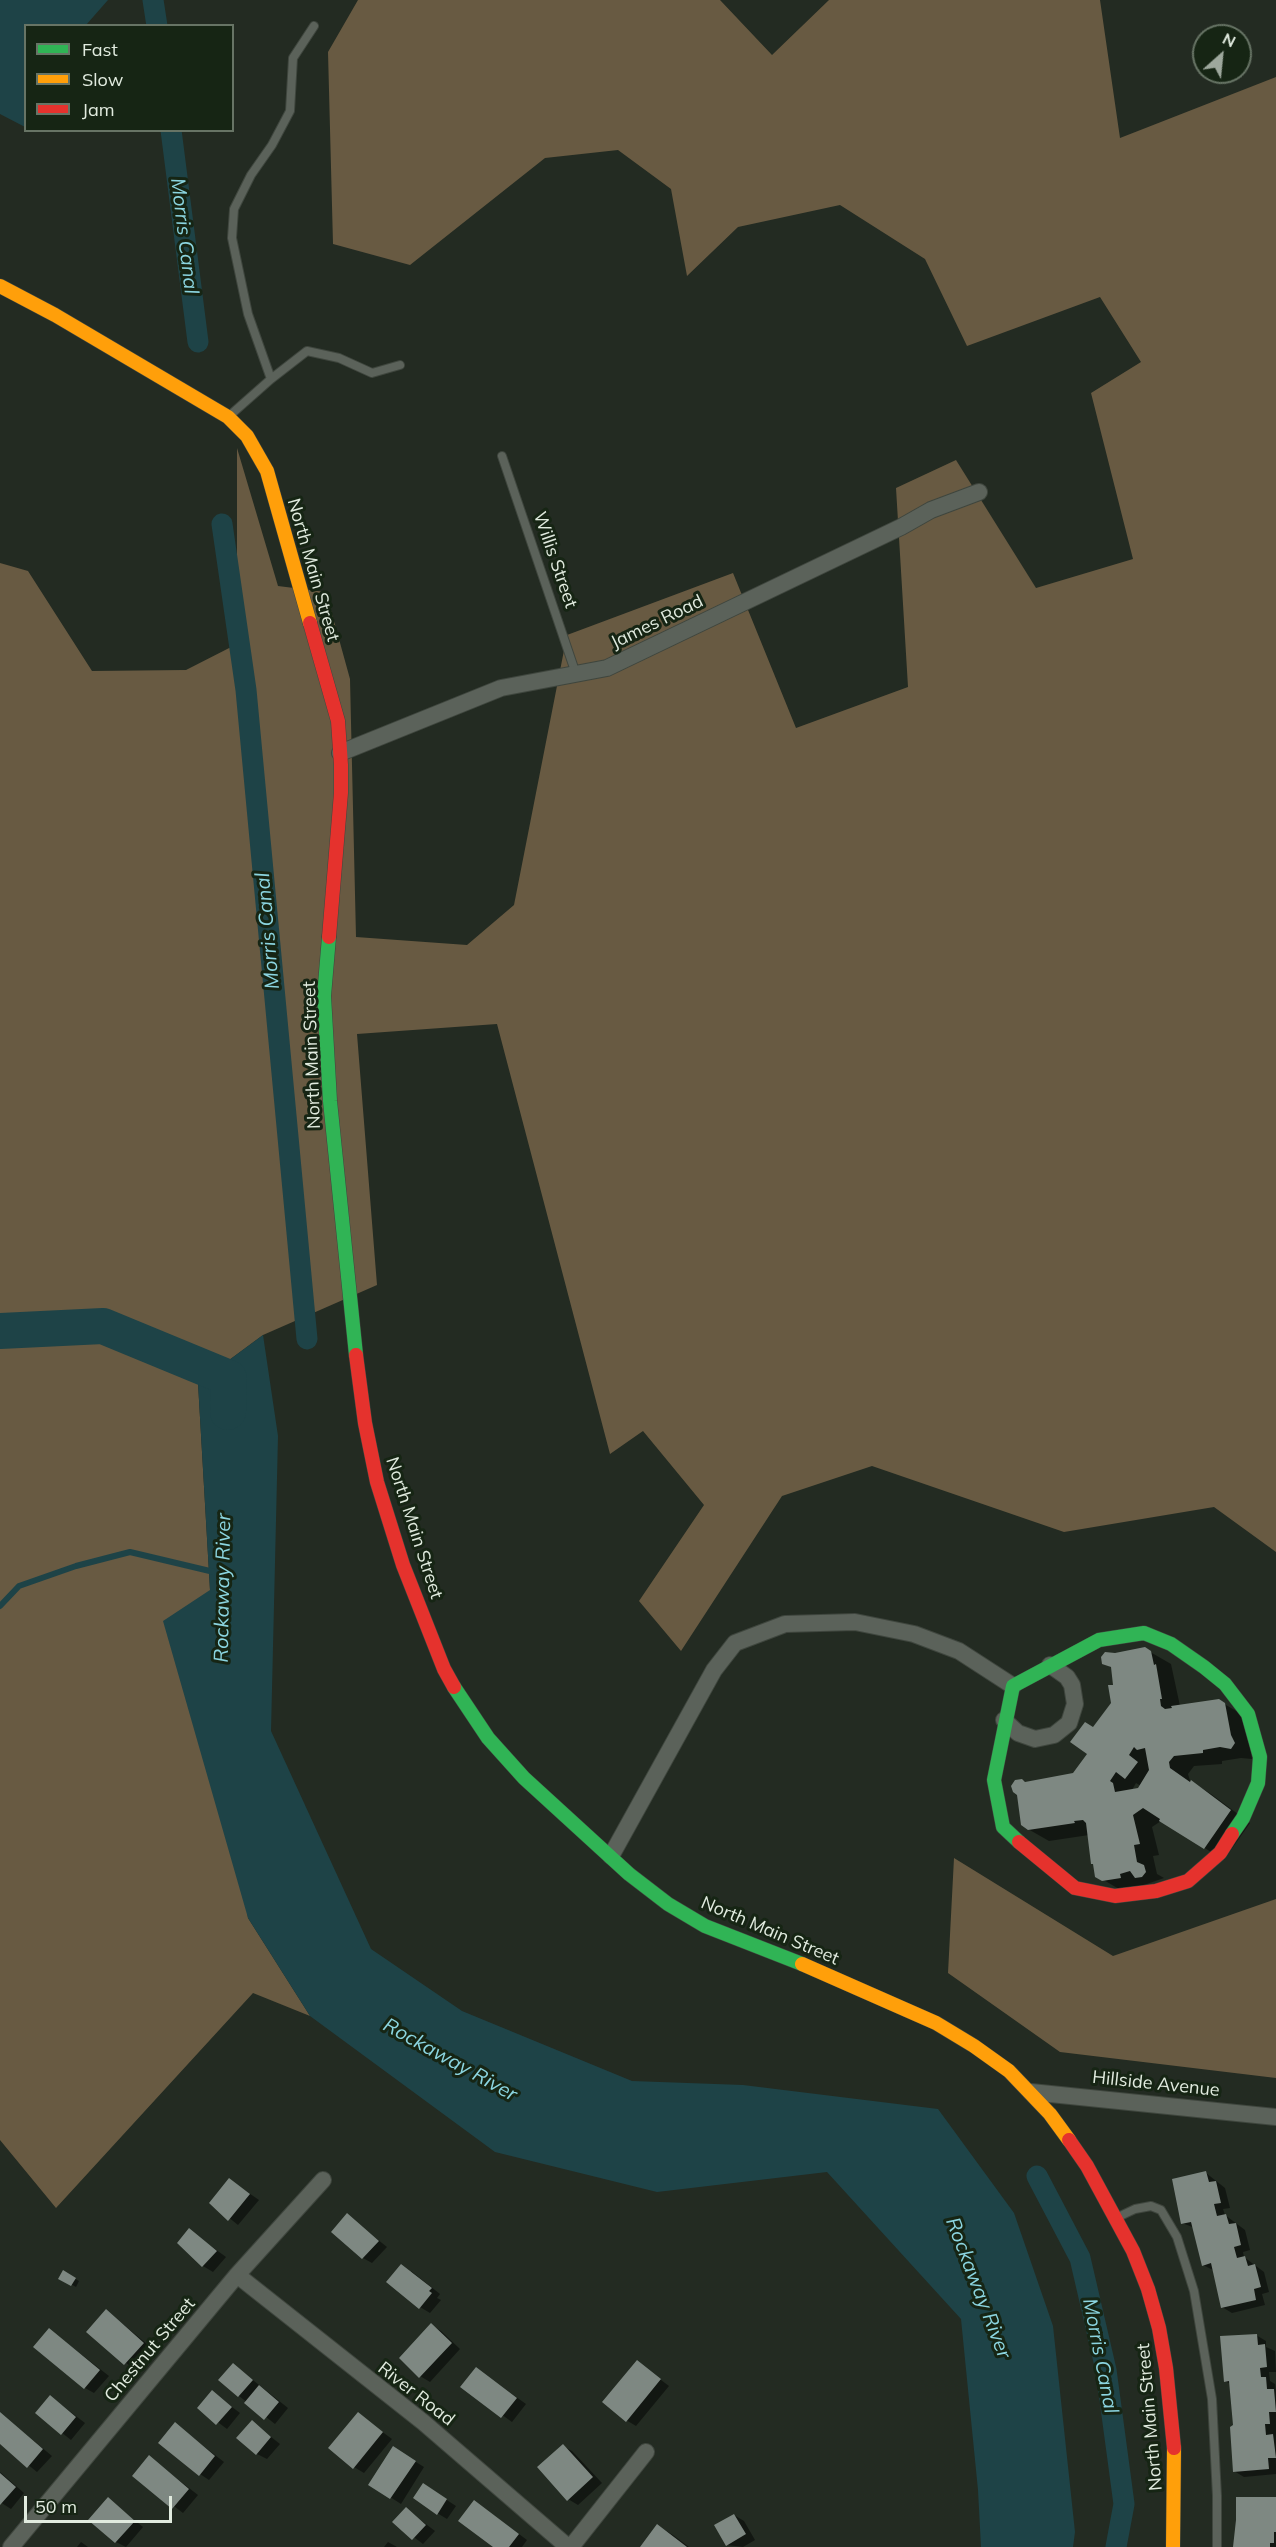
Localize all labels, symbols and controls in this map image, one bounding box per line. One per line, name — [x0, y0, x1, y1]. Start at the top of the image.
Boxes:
legend — [24, 24, 234, 132]
north arrow — [1192, 24, 1252, 84]
text: N — [1219, 28, 1239, 51]
text: Fast — [82, 38, 118, 61]
text: Slow — [82, 68, 123, 91]
text: Jam — [82, 98, 115, 121]
water label: Morris Canal — [165, 177, 203, 295]
street label: North Main Street — [282, 496, 344, 644]
street label: Willis Street — [528, 509, 582, 611]
street label: James Road — [607, 590, 707, 654]
water label: Morris Canal — [251, 872, 285, 990]
street label: North Main Street — [299, 981, 325, 1129]
street label: North Main Street — [381, 1454, 447, 1602]
water label: Rockaway River — [210, 1513, 236, 1663]
street label: North Main Street — [698, 1892, 842, 1970]
water label: Rockaway River — [379, 2013, 521, 2107]
street label: Hillside Avenue — [1091, 2067, 1221, 2101]
water label: Rockaway River — [940, 2214, 1016, 2362]
street label: Chestnut Street — [100, 2293, 200, 2407]
water label: Morris Canal — [1077, 2296, 1123, 2416]
street label: North Main Street — [1133, 2342, 1167, 2492]
street label: River Road — [373, 2357, 459, 2431]
scale bar — [27, 2484, 176, 2522]
text: 50 m — [35, 2495, 77, 2518]

